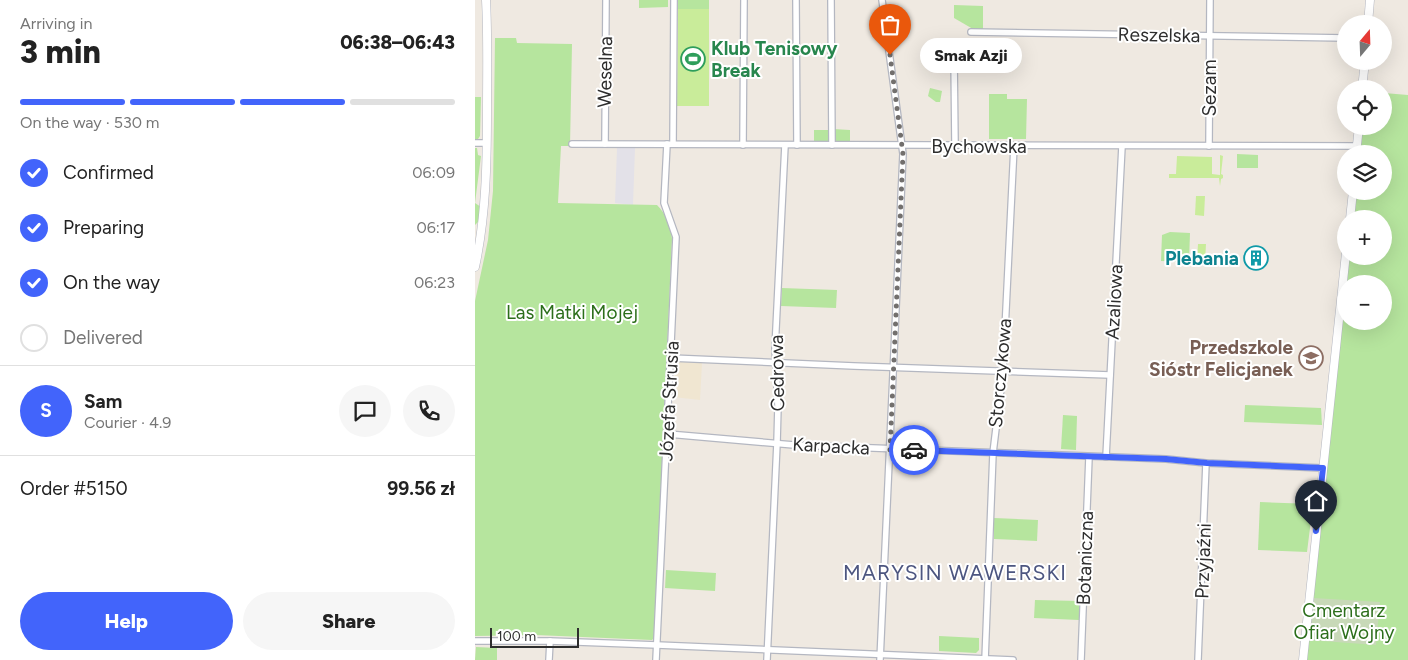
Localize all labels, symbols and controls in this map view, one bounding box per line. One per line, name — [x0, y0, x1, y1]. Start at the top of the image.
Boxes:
pin — [869, 4, 911, 55]
icon: bag — [876, 11, 904, 39]
text: Arriving in — [20, 14, 92, 33]
north arrow — [1337, 15, 1393, 70]
map controls — [1337, 15, 1392, 330]
street label: Reszelska — [1118, 23, 1200, 47]
text: 06:38–06:43 — [340, 31, 455, 54]
text: 3 min — [20, 33, 101, 71]
street label: Weselna — [593, 36, 617, 108]
place label: Klub Tenisowy Break — [711, 37, 837, 82]
callout: Smak Azji — [920, 38, 1023, 72]
sports icon: Klub Tenisowy Break — [680, 46, 706, 72]
text: Smak Azji — [934, 46, 1008, 65]
street label: Sezam — [1198, 59, 1221, 117]
button: locate — [1337, 80, 1392, 135]
text: On the way · 530 m — [20, 113, 159, 132]
street label: Bychowska — [931, 135, 1027, 158]
button: layers — [1337, 145, 1392, 200]
icon: check — [20, 159, 48, 187]
text: Confirmed — [63, 161, 154, 184]
text: 06:09 — [412, 163, 455, 182]
button: + — [1337, 210, 1392, 265]
icon: check — [20, 214, 48, 242]
text: Preparing — [63, 216, 144, 239]
text: 06:17 — [416, 218, 455, 237]
building icon: Plebania — [1243, 245, 1269, 271]
place label: Plebania — [1165, 247, 1239, 270]
street label: Azaliowa — [1101, 264, 1127, 340]
icon: check — [20, 269, 48, 297]
text: On the way — [63, 271, 160, 294]
text: 06:23 — [414, 273, 455, 292]
button: − — [1337, 275, 1392, 330]
park label: Las Matki Mojej — [506, 301, 638, 324]
street label: Storczykowa — [984, 317, 1016, 429]
text: Delivered — [63, 326, 143, 349]
street label: Cedrowa — [765, 334, 789, 412]
place label: Przedszkole Sióstr Felicjanek — [1149, 336, 1294, 381]
street label: Józefa Strusia — [654, 340, 684, 462]
school or university icon: Przedszkole Sióstr Felicjanek — [1298, 345, 1324, 371]
button: chat — [339, 385, 391, 437]
button: phone — [403, 385, 455, 437]
text: Sam — [84, 390, 122, 413]
text: S — [40, 399, 52, 422]
text: Courier · 4.9 — [84, 413, 171, 432]
courier — [889, 425, 939, 475]
street label: Karpacka — [792, 432, 870, 460]
icon: car — [900, 436, 928, 464]
text: Order #5150 — [20, 477, 128, 500]
text: 99.56 zł — [387, 477, 455, 500]
pin — [1295, 480, 1337, 531]
icon: home — [1302, 487, 1330, 515]
street label: Botaniczna — [1072, 510, 1098, 606]
street label: Przyjaźni — [1190, 523, 1216, 599]
district label: MARYSIN WAWERSKI — [843, 560, 1067, 585]
button: Help — [20, 592, 233, 650]
button: Share — [243, 592, 455, 650]
park label: Cmentarz Ofiar Wojny — [1293, 599, 1395, 644]
scale bar — [490, 625, 579, 648]
text: 100 m — [497, 628, 536, 645]

